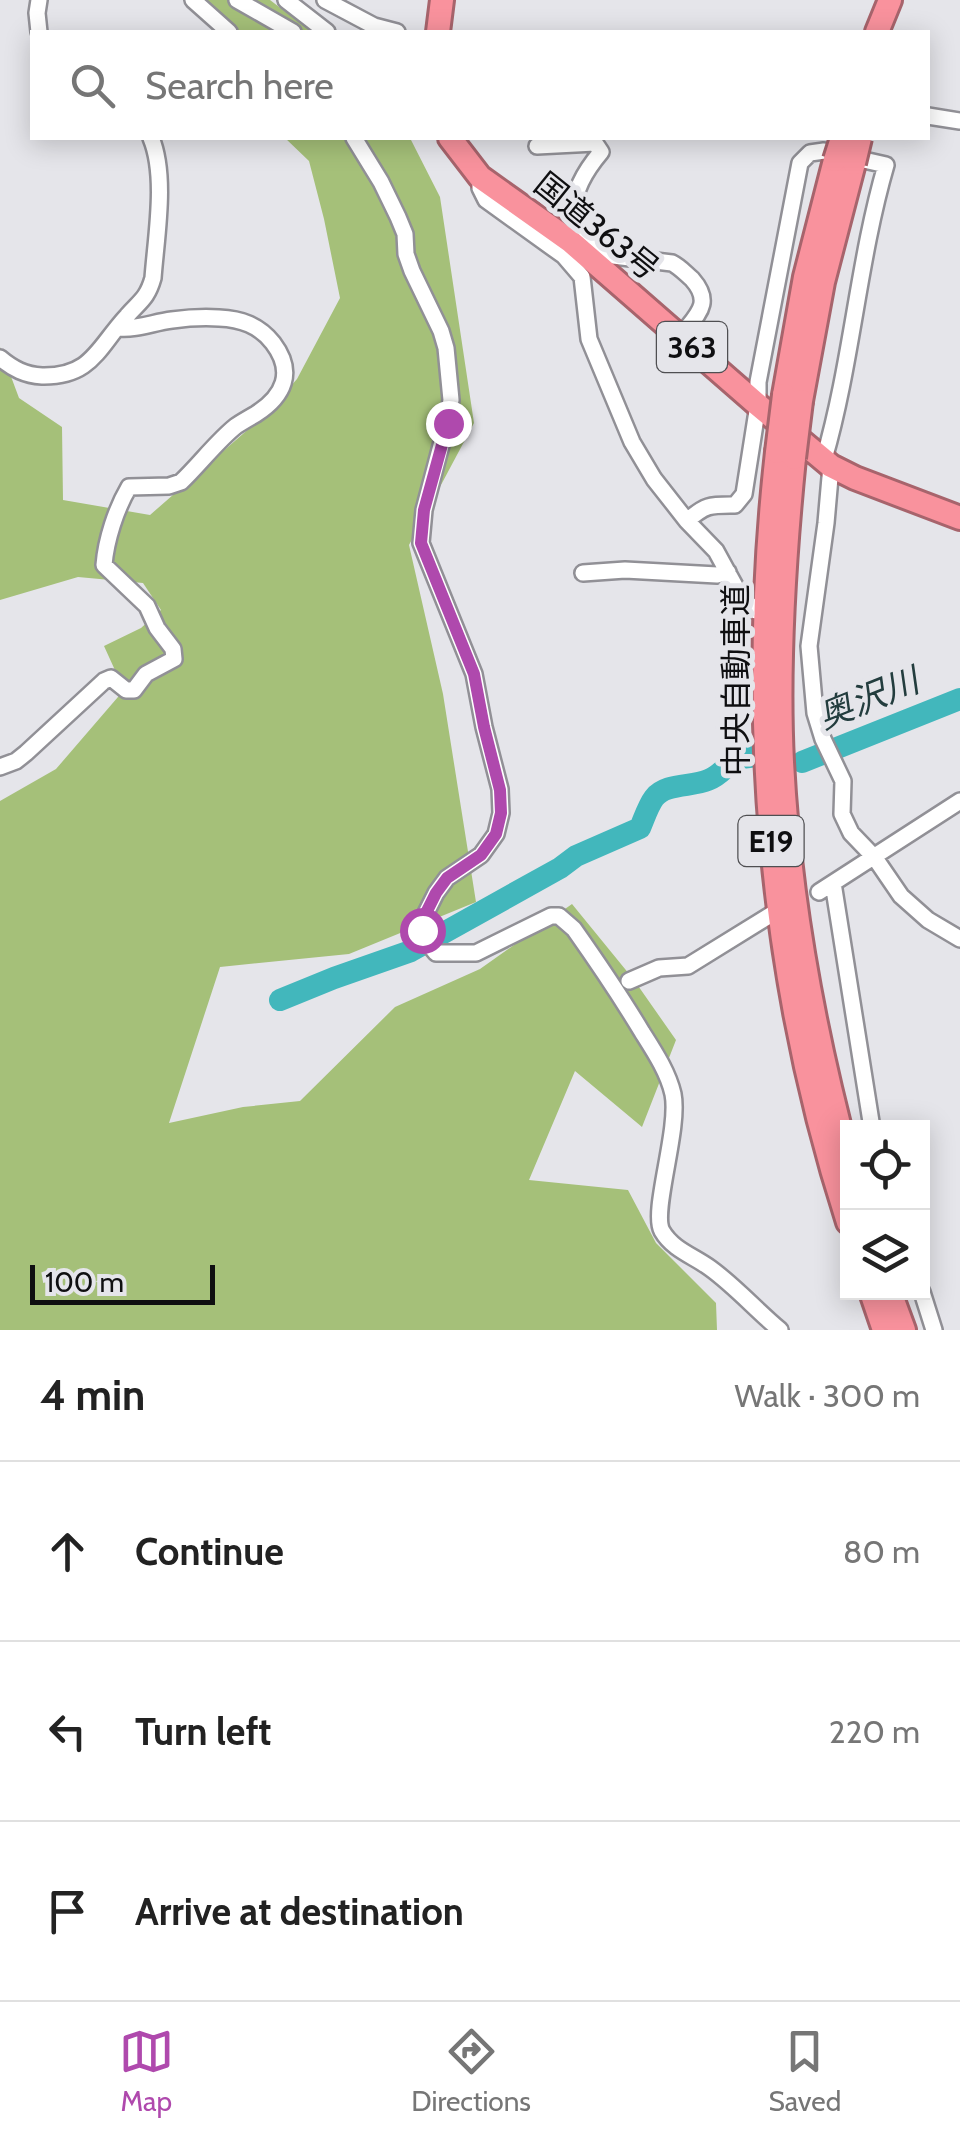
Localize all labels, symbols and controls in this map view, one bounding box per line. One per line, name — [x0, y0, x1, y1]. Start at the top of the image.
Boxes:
search box — [30, 30, 930, 140]
icon: search — [65, 58, 120, 113]
text: Search here — [145, 62, 334, 109]
street label: 国道363号 — [527, 164, 667, 288]
road number: 363 — [657, 322, 727, 372]
route end — [426, 401, 472, 447]
street label: 中央自動車道 — [716, 584, 755, 776]
water label: 奥沢川 — [811, 657, 928, 738]
road number: E19 — [738, 816, 804, 866]
route start — [400, 908, 446, 954]
map controls — [840, 1120, 930, 1300]
button: locate — [840, 1120, 930, 1210]
button: layers — [840, 1210, 930, 1300]
scale bar — [30, 1260, 215, 1304]
text: 100 m — [45, 1265, 124, 1299]
text: 4 min — [40, 1369, 145, 1421]
text: Walk · 300 m — [734, 1376, 920, 1415]
icon: ahead — [40, 1524, 95, 1579]
text: Continue — [135, 1528, 284, 1575]
text: 80 m — [843, 1532, 920, 1571]
icon: left — [40, 1704, 95, 1759]
text: Turn left — [135, 1708, 271, 1755]
text: 220 m — [829, 1712, 920, 1751]
icon: arrive — [40, 1884, 95, 1939]
text: Arrive at destination — [135, 1888, 464, 1935]
tab: Map — [119, 2024, 174, 2118]
tab: Directions — [411, 2024, 531, 2118]
tab: Saved — [769, 2024, 841, 2118]

